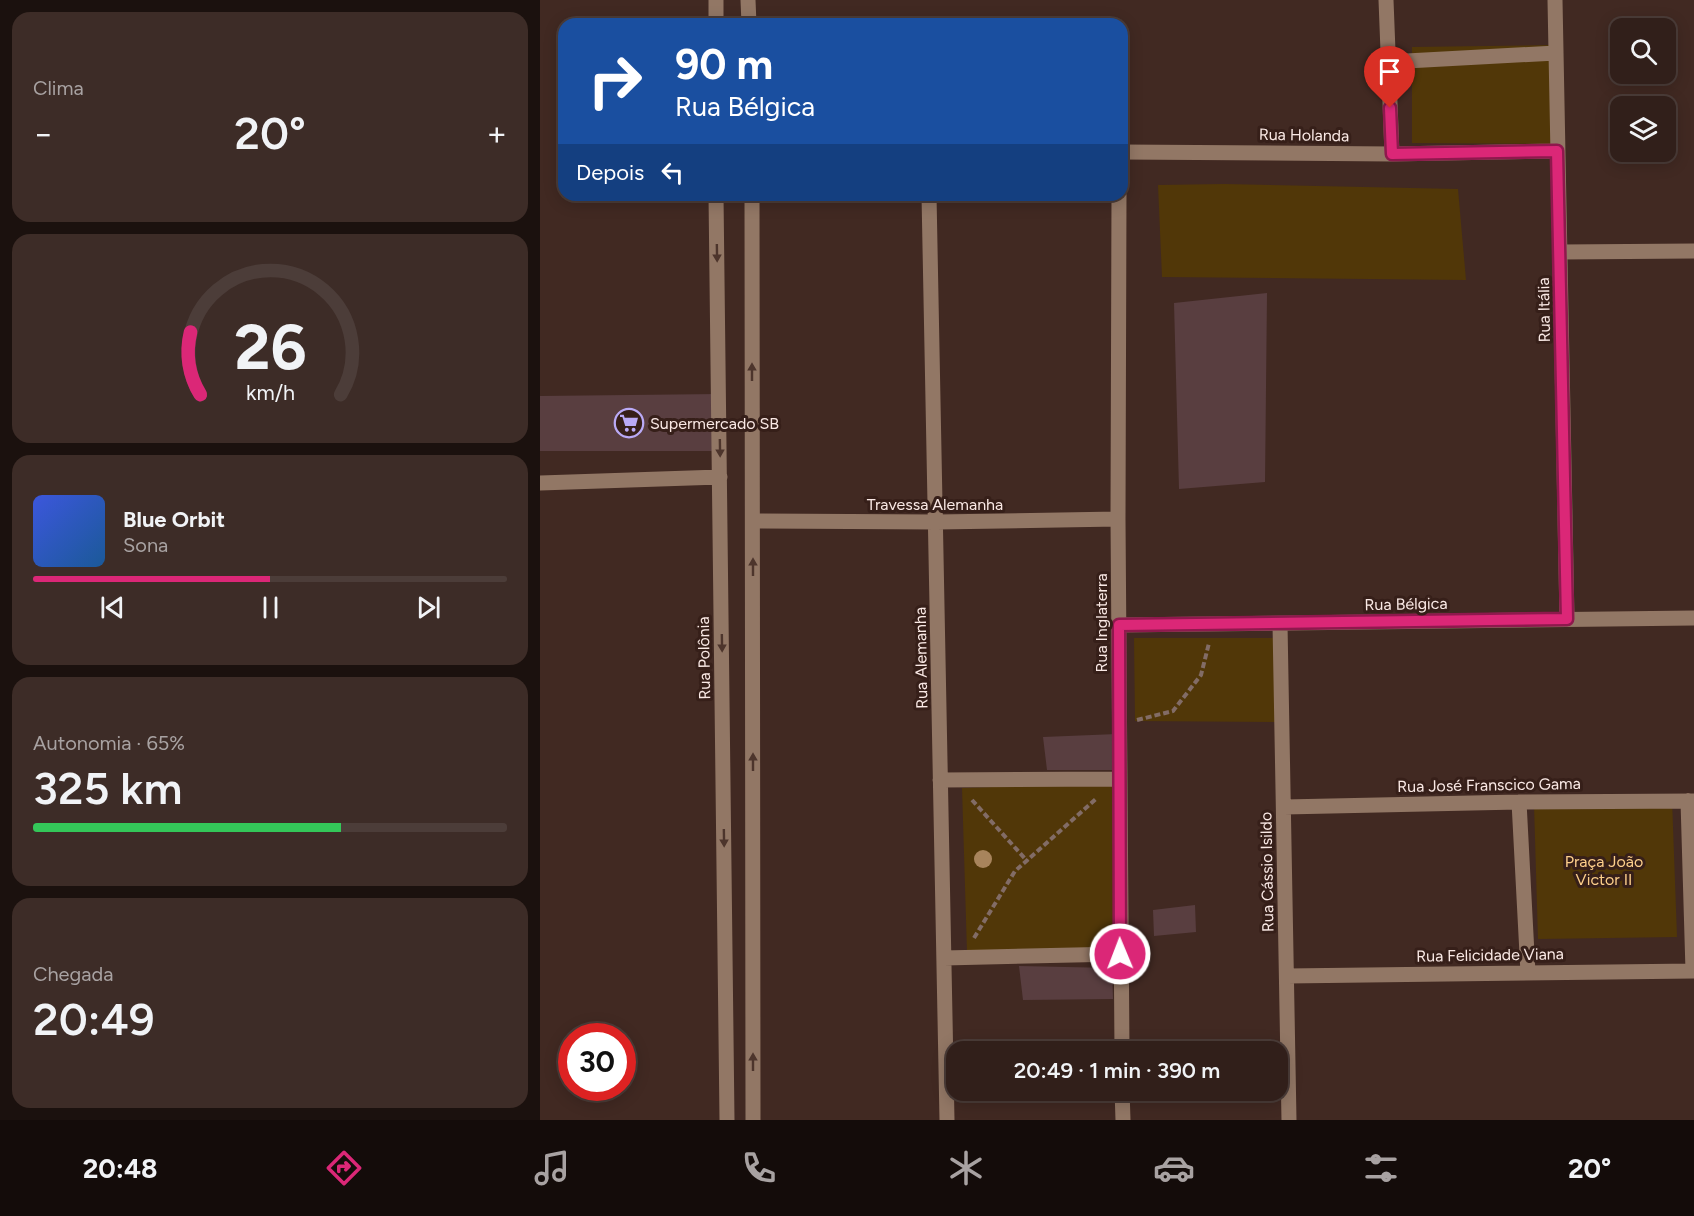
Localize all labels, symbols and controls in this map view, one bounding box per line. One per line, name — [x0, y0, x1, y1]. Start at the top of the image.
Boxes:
map controls — [1610, 18, 1676, 162]
button: search — [1610, 18, 1676, 84]
text: 90 m — [675, 39, 773, 90]
icon: right — [576, 42, 654, 120]
pin — [1364, 46, 1415, 108]
icon: arrive — [1373, 55, 1406, 88]
text: Clima — [33, 76, 84, 100]
text: Rua Bélgica — [675, 90, 815, 123]
button: layers — [1610, 96, 1676, 162]
text: 20° — [234, 106, 306, 160]
text: − — [33, 114, 54, 153]
text: + — [486, 114, 507, 153]
street label: Rua Holanda — [1259, 125, 1349, 145]
icon: left — [656, 156, 689, 189]
text: Depois — [576, 159, 644, 186]
one-way arrow — [712, 244, 722, 263]
street label: Rua Itália — [1534, 277, 1554, 343]
text: 26 — [234, 311, 306, 386]
one-way arrow — [747, 362, 757, 381]
text: km/h — [246, 381, 294, 406]
supermarket icon: Supermercado SB — [613, 407, 645, 439]
place label: Supermercado SB — [650, 414, 779, 433]
one-way arrow — [715, 439, 724, 458]
street label: Travessa Alemanha — [867, 495, 1003, 514]
text: Blue Orbit — [123, 506, 225, 533]
text: Sona — [123, 533, 168, 557]
one-way arrow — [748, 557, 758, 576]
street label: Rua Inglaterra — [1092, 573, 1111, 673]
icon: previous — [96, 591, 129, 624]
icon: pause — [254, 591, 287, 624]
icon: next — [412, 591, 445, 624]
street label: Rua Bélgica — [1364, 594, 1448, 614]
street label: Rua Alemanha — [911, 607, 931, 709]
street label: Rua Polônia — [694, 616, 714, 700]
one-way arrow — [717, 634, 727, 653]
text: Autonomia · 65% — [33, 731, 185, 755]
one-way arrow — [748, 752, 758, 771]
text: 325 km — [33, 761, 183, 815]
street label: Rua José Franscico Gama — [1397, 774, 1581, 796]
street label: Rua Cássio Isildo — [1256, 812, 1278, 932]
one-way arrow — [719, 829, 729, 848]
park label: Praça João Victor II — [1565, 852, 1643, 889]
position arrow — [1088, 922, 1152, 986]
street label: Rua Felicidade Viana — [1416, 944, 1564, 966]
text: Chegada — [33, 962, 113, 986]
text: 20:49 — [33, 992, 155, 1046]
speed limit sign: 30 — [558, 1023, 636, 1101]
one-way arrow — [748, 1052, 758, 1071]
text: 20:49 · 1 min · 390 m — [1014, 1057, 1220, 1084]
icon: directions — [323, 1147, 365, 1189]
icon: music — [531, 1147, 573, 1189]
icon: phone — [738, 1147, 780, 1189]
icon: climate — [945, 1147, 987, 1189]
icon: car — [1153, 1147, 1195, 1189]
icon: filters — [1360, 1147, 1402, 1189]
text: 20:48 — [83, 1152, 158, 1185]
text: 20° — [1568, 1152, 1611, 1185]

